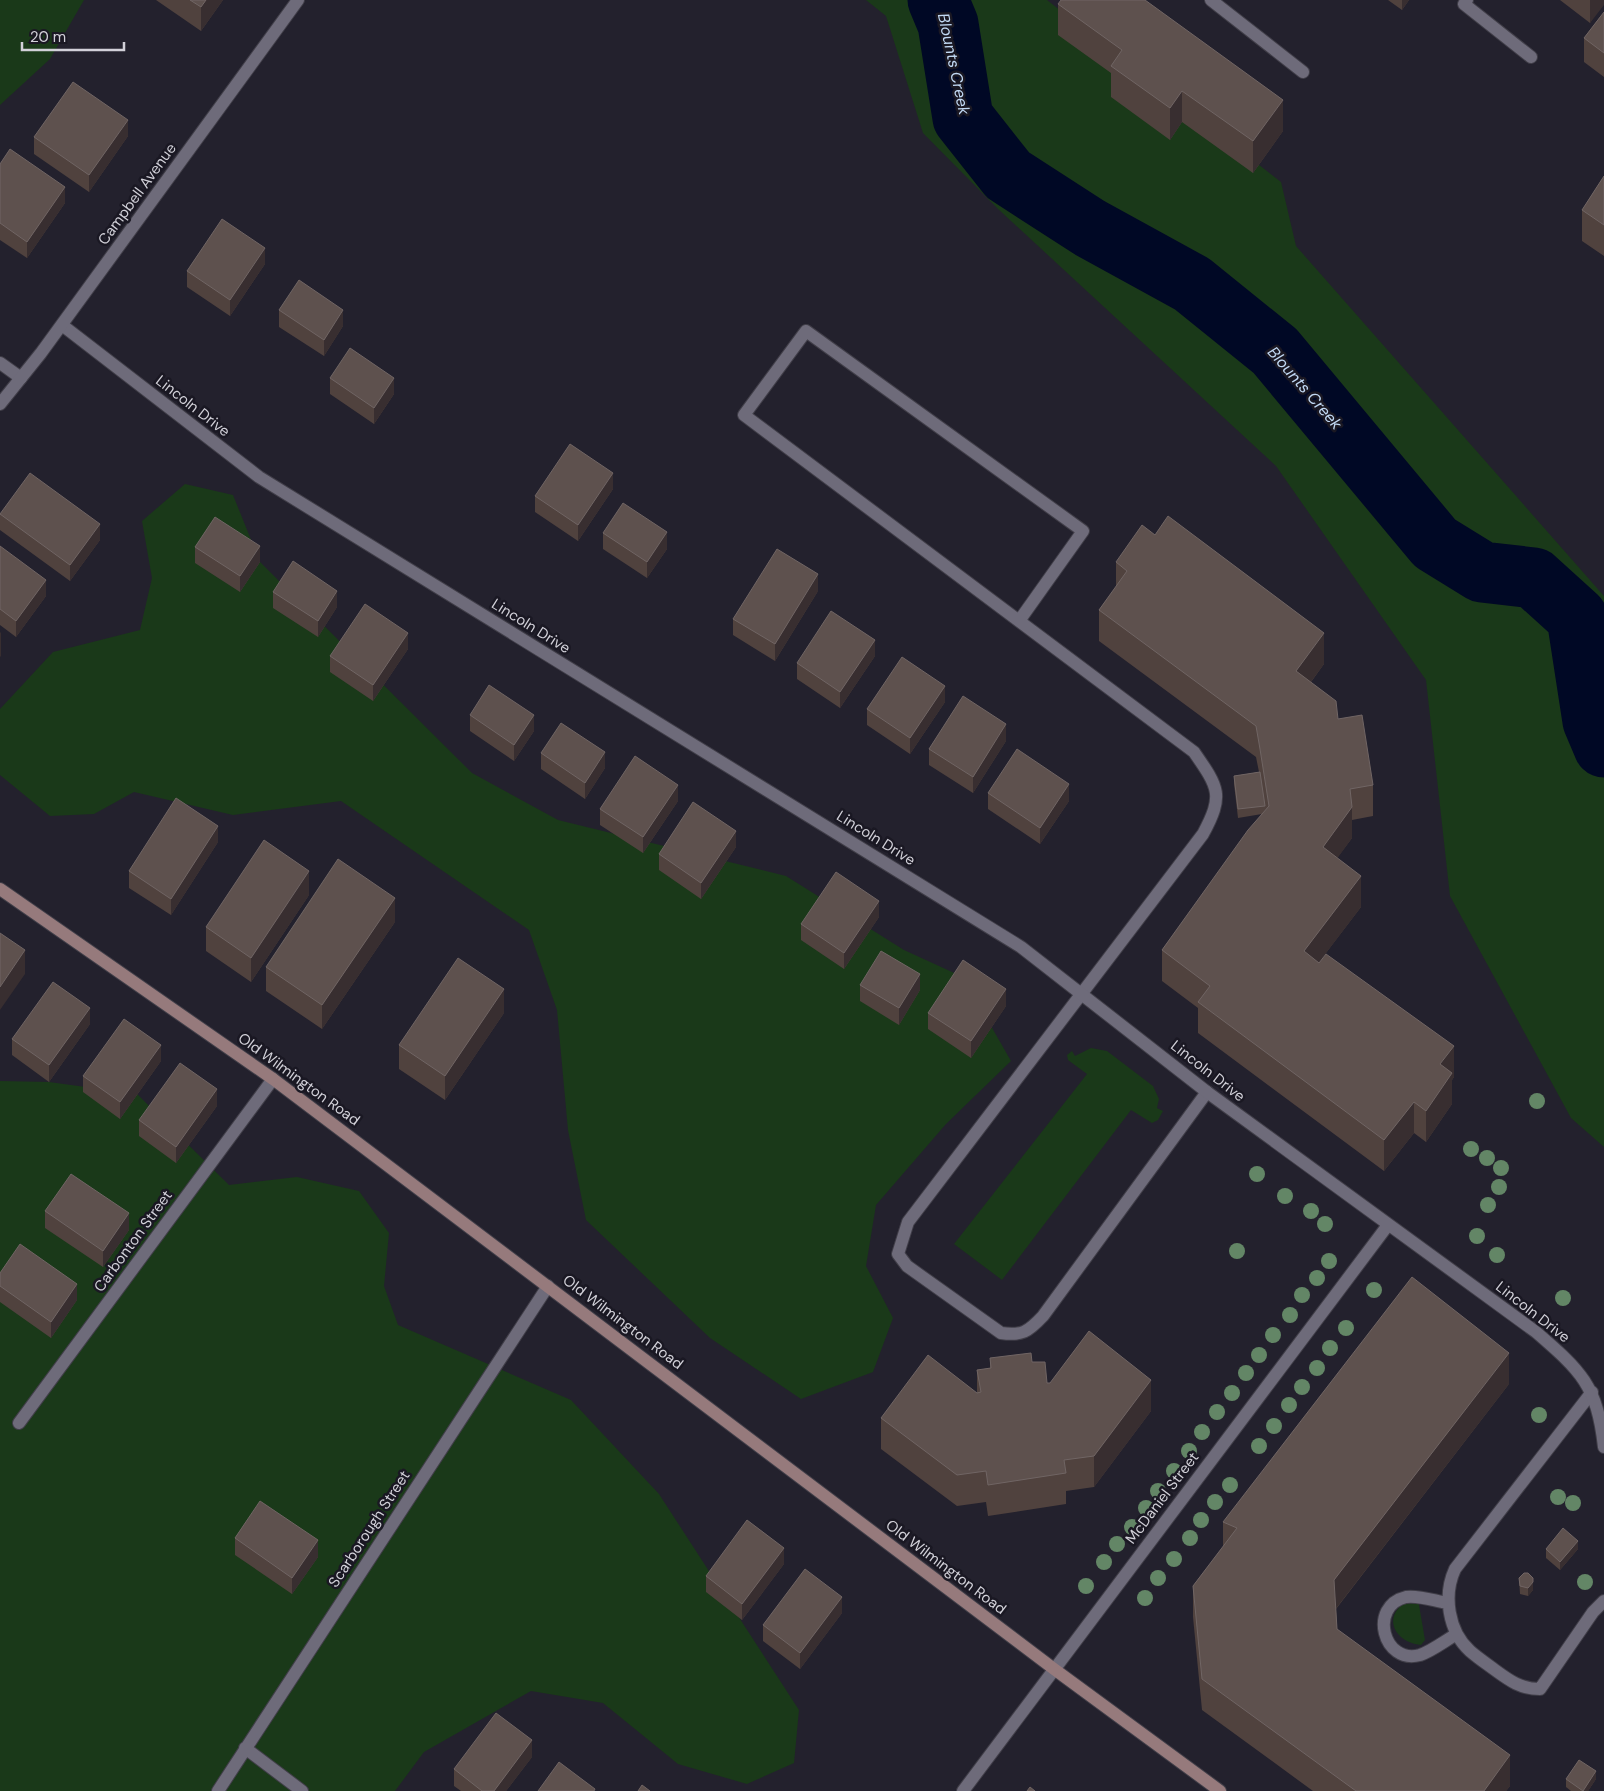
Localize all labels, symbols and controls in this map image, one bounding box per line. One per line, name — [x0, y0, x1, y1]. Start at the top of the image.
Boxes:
water label: Blounts Creek — [933, 11, 975, 118]
scale bar — [22, 20, 125, 52]
text: 20 m — [30, 27, 66, 47]
street label: Campbell Avenue — [93, 139, 181, 249]
water label: Blounts Creek — [1263, 342, 1347, 435]
street label: Lincoln Drive — [152, 371, 234, 441]
street label: Lincoln Drive — [488, 594, 574, 658]
street label: Lincoln Drive — [833, 806, 919, 870]
street label: Old Wilmington Road — [234, 1028, 364, 1130]
street label: Lincoln Drive — [1167, 1036, 1249, 1106]
street label: Carbonton Street — [89, 1186, 177, 1296]
street label: Old Wilmington Road — [559, 1270, 687, 1374]
street label: Lincoln Drive — [1492, 1277, 1574, 1347]
street label: McDaniel Street — [1121, 1448, 1203, 1548]
street label: Scarborough Street — [324, 1467, 414, 1591]
street label: Old Wilmington Road — [882, 1515, 1010, 1619]

